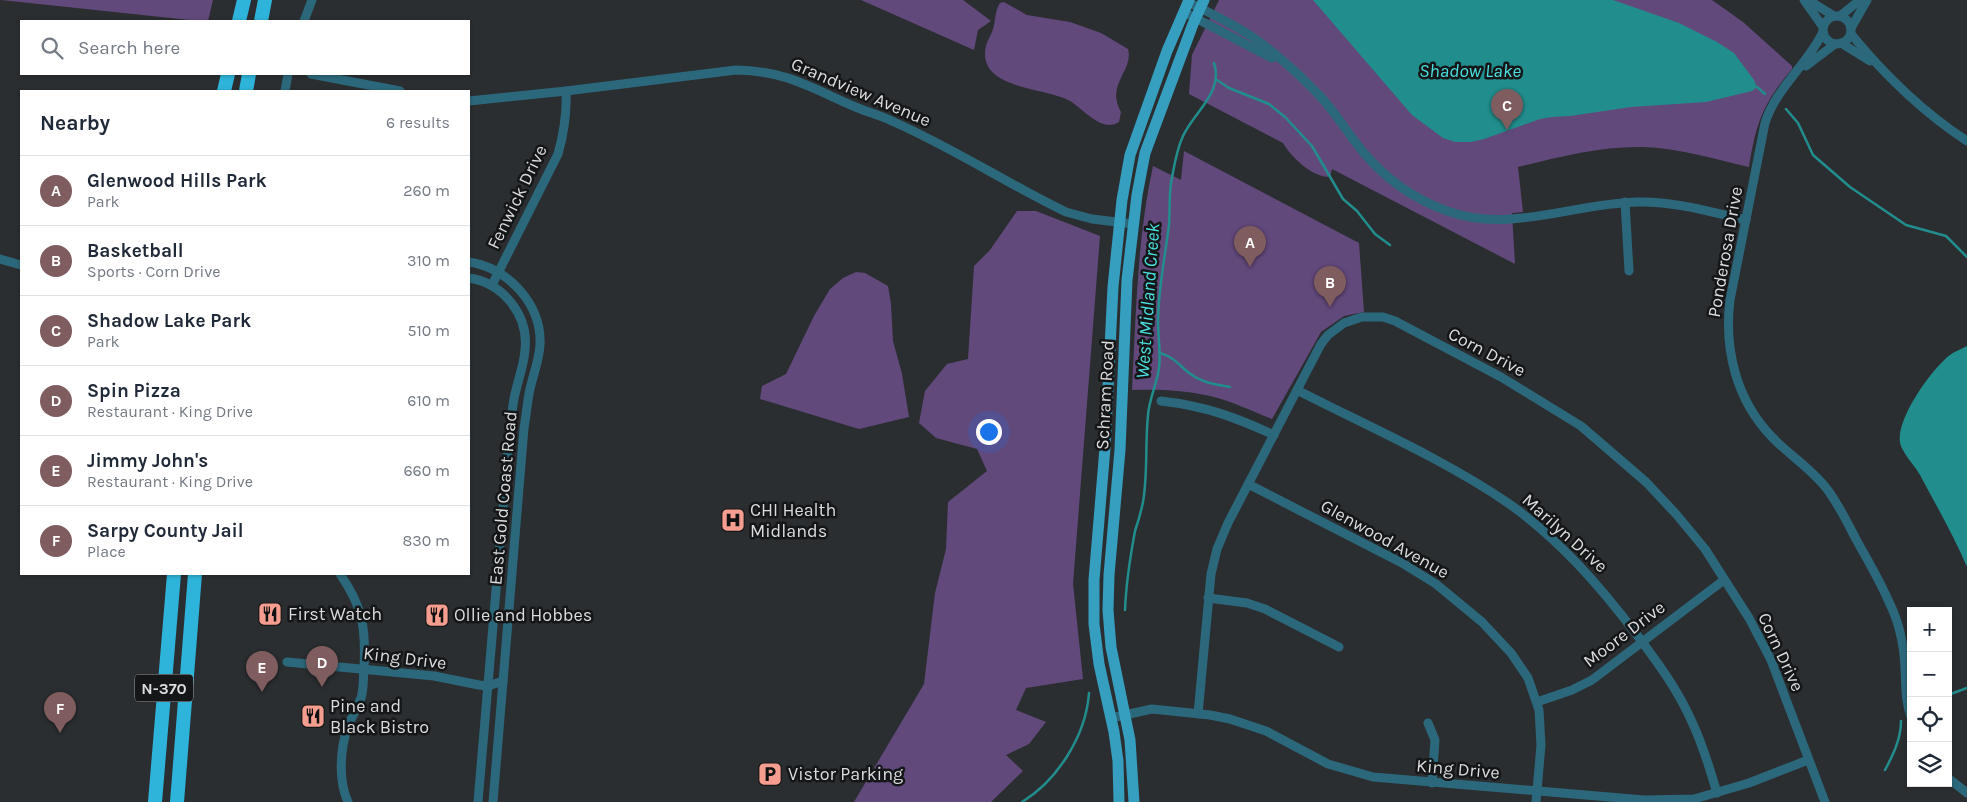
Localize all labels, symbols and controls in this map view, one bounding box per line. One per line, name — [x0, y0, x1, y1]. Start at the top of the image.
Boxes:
search box — [20, 20, 470, 75]
icon: search — [38, 34, 66, 62]
text: Search here — [78, 37, 180, 59]
street label: Grandview Avenue — [788, 53, 934, 131]
water label: Shadow Lake — [1419, 60, 1521, 82]
pin: C — [1491, 89, 1523, 130]
text: Nearby — [40, 111, 110, 135]
text: 6 results — [386, 113, 450, 132]
street label: Fenwick Drive — [482, 141, 552, 253]
text: Glenwood Hills Park — [87, 170, 267, 192]
text: A — [51, 181, 61, 200]
text: 260 m — [403, 181, 450, 200]
street label: Ponderosa Drive — [1703, 185, 1747, 319]
text: Park — [87, 192, 119, 211]
water label: West Midland Creek — [1132, 222, 1164, 380]
pin: A — [1234, 226, 1266, 267]
text: Basketball — [87, 240, 184, 262]
text: B — [51, 251, 61, 270]
text: 310 m — [407, 251, 450, 270]
text: Sports · Corn Drive — [87, 262, 221, 281]
pin: B — [1314, 266, 1346, 307]
text: Shadow Lake Park — [87, 310, 251, 332]
text: C — [51, 321, 61, 340]
text: 510 m — [407, 321, 450, 340]
street label: Corn Drive — [1445, 322, 1529, 382]
text: Park — [87, 332, 119, 351]
street label: Schram Road — [1091, 339, 1119, 451]
text: Spin Pizza — [87, 380, 181, 402]
text: D — [51, 391, 61, 410]
text: 610 m — [407, 391, 450, 410]
text: Restaurant · King Drive — [87, 402, 253, 421]
street label: East Gold Coast Road — [484, 410, 522, 586]
your location — [976, 419, 1002, 445]
text: Jimmy John's — [87, 450, 208, 472]
text: E — [51, 461, 61, 480]
text: 660 m — [403, 461, 450, 480]
text: Restaurant · King Drive — [87, 472, 253, 491]
street label: Marilyn Drive — [1518, 489, 1612, 577]
street label: Glenwood Avenue — [1317, 495, 1453, 583]
place label: CHI Health Midlands — [750, 499, 836, 542]
hospital icon: CHI Health Midlands — [720, 507, 746, 533]
text: Sarpy County Jail — [87, 520, 244, 542]
text: F — [52, 531, 60, 550]
text: 830 m — [402, 531, 450, 550]
text: Place — [87, 542, 126, 561]
street label: Moore Drive — [1579, 596, 1669, 672]
restaurant icon: First Watch — [257, 601, 283, 627]
restaurant icon: Ollie and Hobbes — [424, 602, 450, 628]
place label: First Watch — [288, 603, 382, 625]
place label: Ollie and Hobbes — [454, 604, 592, 626]
map controls — [1907, 607, 1952, 787]
button: + — [1907, 607, 1952, 652]
street label: Corn Drive — [1753, 609, 1809, 695]
street label: King Drive — [362, 642, 448, 674]
pin: D — [306, 646, 338, 687]
pin: E — [246, 651, 278, 692]
button: − — [1907, 652, 1952, 697]
road number: N-370 — [135, 674, 193, 701]
pin: F — [44, 692, 76, 733]
place label: Pine and Black Bistro — [330, 695, 429, 738]
button: locate — [1907, 697, 1952, 742]
restaurant icon: Pine and Black Bistro — [300, 703, 326, 729]
button: layers — [1907, 742, 1952, 787]
street label: King Drive — [1415, 754, 1501, 784]
parking icon: Vistor Parking — [757, 761, 783, 787]
place label: Vistor Parking — [788, 763, 903, 785]

